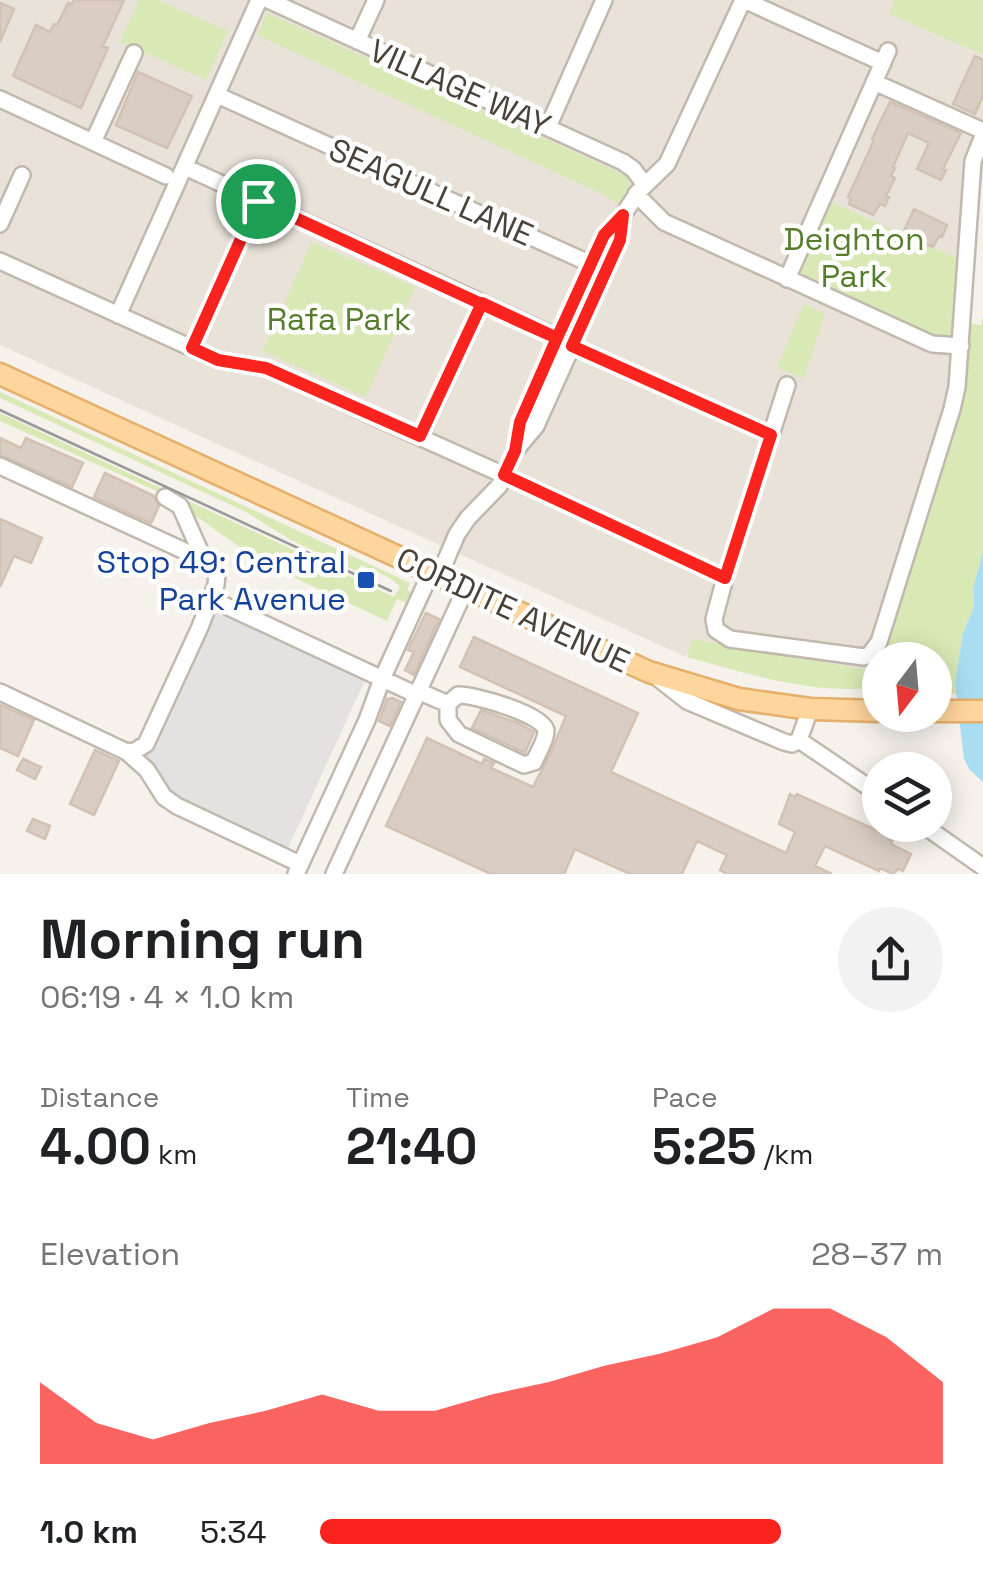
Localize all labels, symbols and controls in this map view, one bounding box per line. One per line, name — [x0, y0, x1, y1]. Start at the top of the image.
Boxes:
street label: VILLAGE WAY — [363, 30, 557, 146]
street label: SEAGULL LANE — [323, 129, 539, 255]
pin — [216, 159, 301, 244]
icon: arrive — [231, 174, 286, 229]
park label: Deighton Park — [783, 219, 925, 296]
park label: Rafa Park — [267, 299, 411, 339]
street label: CORDITE AVENUE — [390, 538, 636, 682]
place label: Stop 49: Central Park Avenue — [97, 542, 346, 619]
marker: Stop 49: Central Park Avenue — [355, 569, 377, 591]
north arrow — [862, 642, 952, 732]
map controls — [862, 642, 952, 842]
button: layers — [862, 752, 952, 842]
text: Morning run — [40, 904, 365, 974]
button: share — [838, 907, 943, 1012]
text: 06:19 · 4 × 1.0 km — [40, 977, 294, 1017]
text: Distance — [40, 1079, 159, 1115]
text: Time — [346, 1079, 410, 1115]
text: Pace — [652, 1079, 718, 1115]
text: 4.00 — [40, 1115, 151, 1179]
text: 21:40 — [346, 1115, 477, 1179]
text: 5:25 — [652, 1115, 757, 1179]
text: km — [151, 1136, 197, 1172]
text: /km — [757, 1136, 813, 1172]
text: Elevation — [40, 1234, 180, 1274]
text: 28–37 m — [811, 1234, 943, 1274]
text: 1.0 km — [40, 1512, 138, 1552]
text: 5:34 — [200, 1512, 267, 1552]

